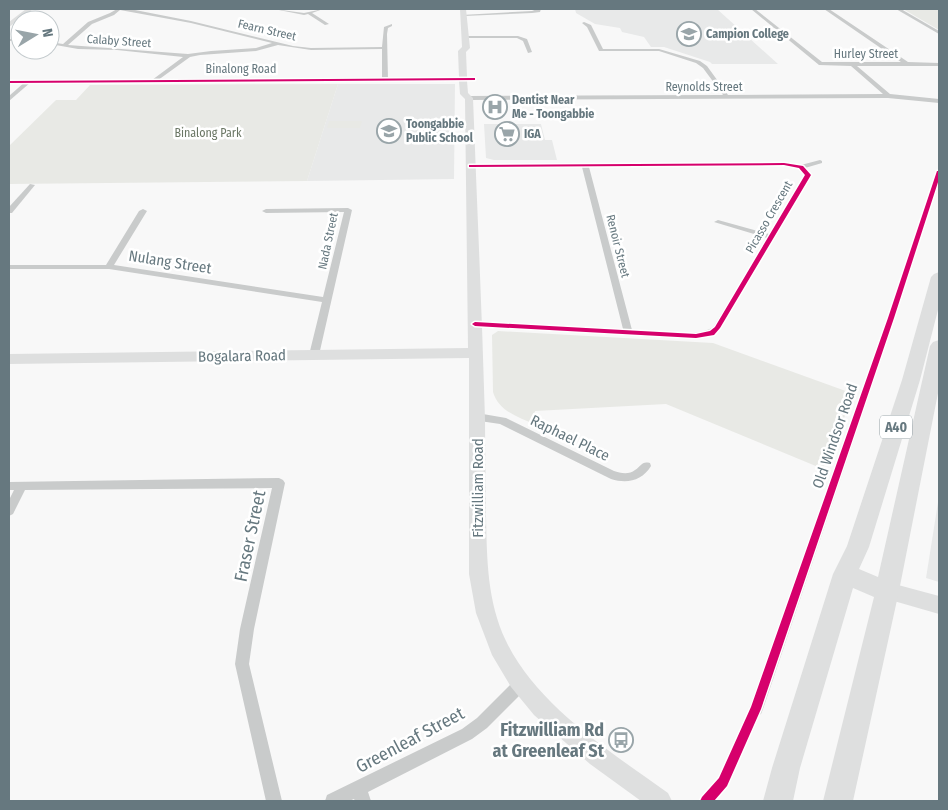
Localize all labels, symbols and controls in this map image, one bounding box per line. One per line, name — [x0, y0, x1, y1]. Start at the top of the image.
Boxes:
north arrow — [10, 10, 60, 60]
street label: Fearn Street — [236, 16, 298, 44]
school or university icon: Campion College — [676, 21, 702, 47]
text: N — [38, 27, 56, 38]
place label: Campion College — [706, 27, 789, 41]
street label: Calaby Street — [86, 32, 152, 50]
street label: Hurley Street — [834, 47, 898, 61]
street label: Binalong Road — [206, 62, 276, 76]
street label: Reynolds Street — [665, 80, 743, 94]
place label: Dentist Near Me - Toongabbie — [512, 93, 594, 121]
hospital icon: Dentist Near Me - Toongabbie — [482, 94, 508, 120]
place label: Toongabbie Public School — [406, 117, 474, 145]
school or university icon: Toongabbie Public School — [376, 118, 402, 144]
supermarket icon: IGA — [494, 121, 520, 147]
park label: Binalong Park — [174, 126, 242, 140]
place label: IGA — [524, 127, 541, 141]
street label: Picasso Crescent — [743, 178, 795, 256]
street label: Nada Street — [315, 211, 341, 271]
street label: Renoir Street — [603, 213, 633, 279]
street label: Nulang Street — [127, 247, 213, 277]
street label: Bogalara Road — [198, 346, 286, 366]
street label: Old Windsor Road — [809, 381, 861, 491]
street label: Raphael Place — [527, 411, 613, 465]
road number: A40 — [880, 416, 912, 438]
street label: Fitzwilliam Road — [469, 438, 487, 538]
street label: Fraser Street — [230, 488, 270, 584]
street label: Greenleaf Street — [352, 702, 468, 778]
place label: Fitzwilliam Rd at Greenleaf St — [492, 719, 605, 762]
bus stop icon: Fitzwilliam Rd at Greenleaf St — [608, 727, 634, 753]

